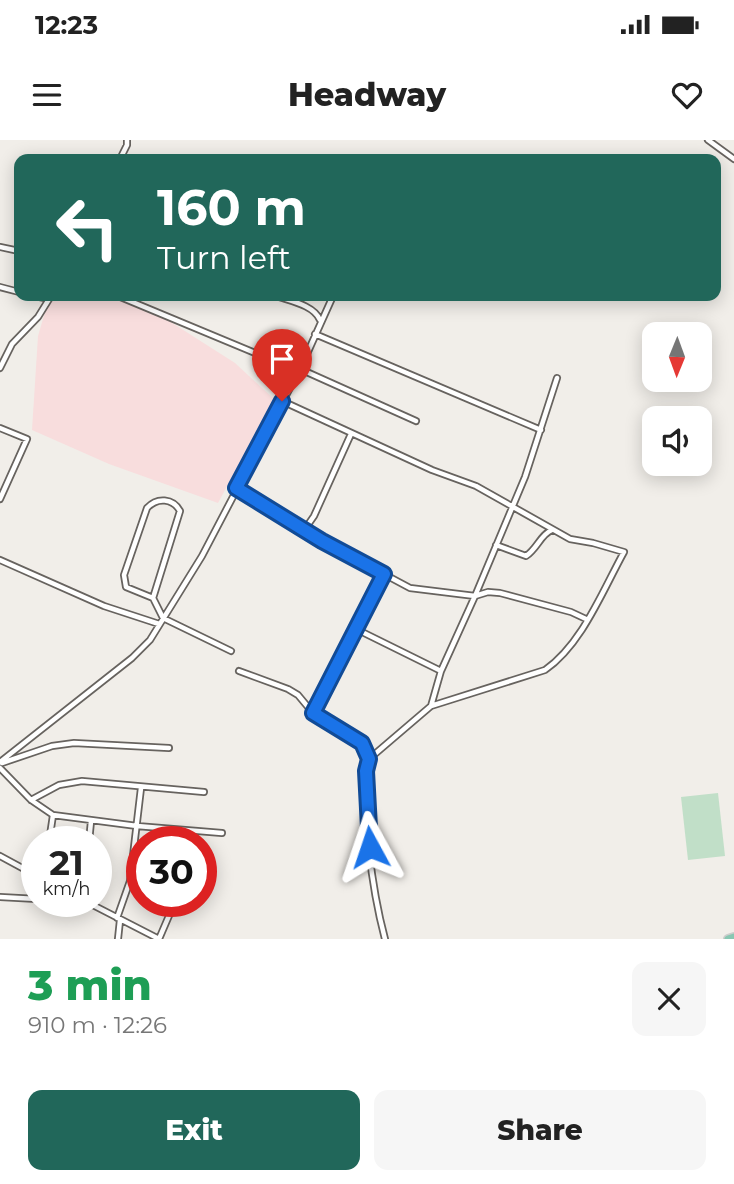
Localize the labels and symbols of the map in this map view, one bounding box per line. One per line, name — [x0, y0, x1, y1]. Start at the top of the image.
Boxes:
north arrow — [642, 322, 712, 392]
pin — [252, 329, 312, 401]
position arrow — [333, 810, 407, 884]
speed limit sign: 30 — [126, 826, 217, 917]

